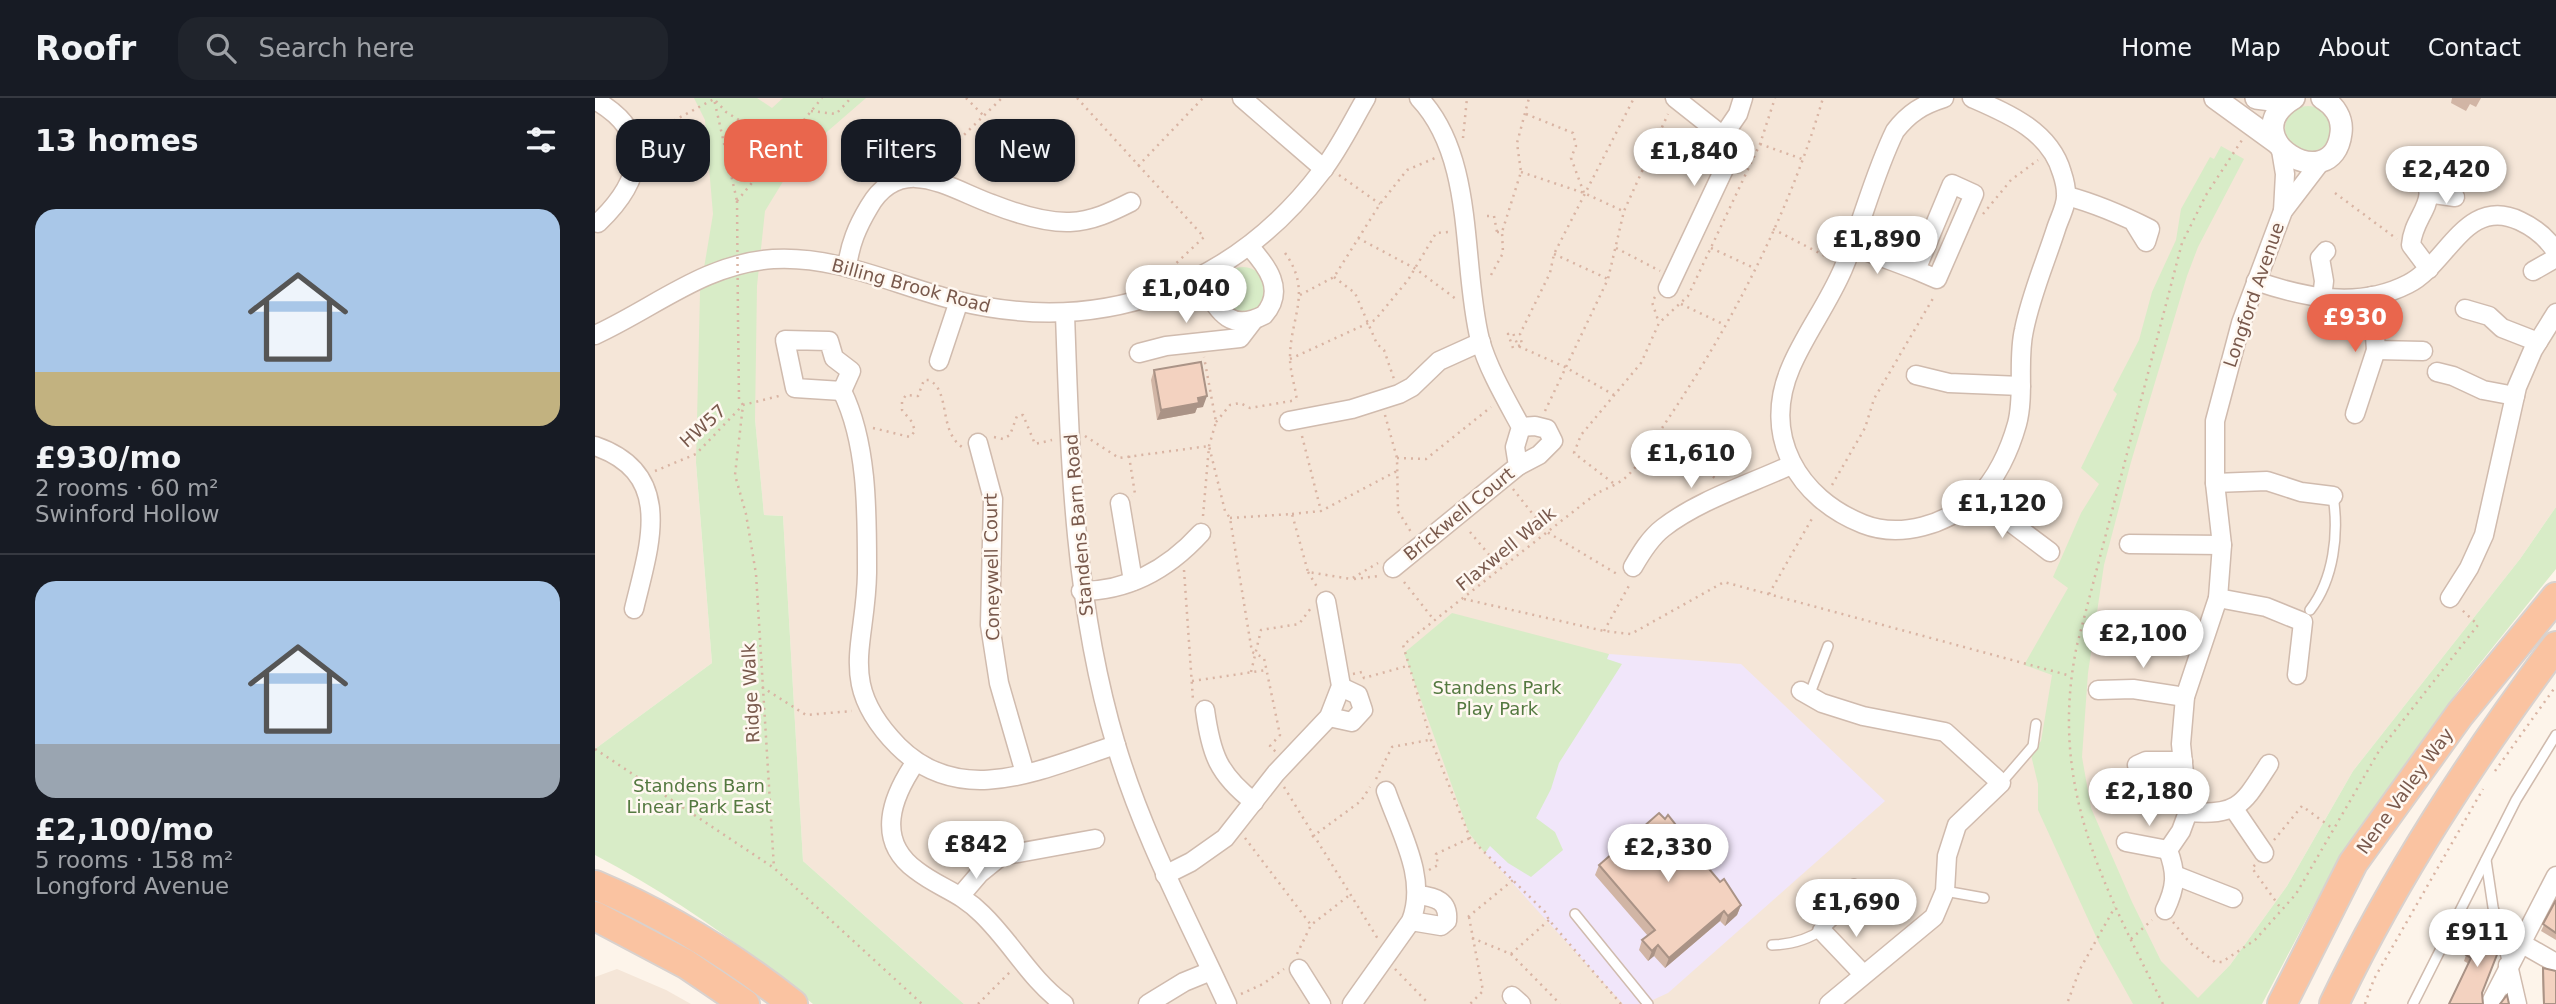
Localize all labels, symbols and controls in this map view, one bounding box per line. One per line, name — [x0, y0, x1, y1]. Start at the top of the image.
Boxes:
search box — [178, 17, 668, 80]
text: Roofr — [35, 29, 136, 68]
icon: search — [202, 29, 240, 67]
text: Search here — [258, 33, 415, 63]
text: Home — [2121, 34, 2192, 62]
text: Map — [2230, 34, 2281, 62]
text: About — [2319, 34, 2390, 62]
text: Contact — [2428, 34, 2521, 62]
chip: Buy — [616, 119, 710, 182]
chip: Rent — [724, 119, 827, 182]
chip: Filters — [841, 119, 961, 182]
chip: New — [975, 119, 1075, 182]
icon: filters — [522, 121, 560, 159]
text: 13 homes — [35, 123, 199, 158]
pin: £1,840 — [1637, 129, 1751, 188]
text: £1,840 — [1650, 138, 1738, 164]
pin: £2,420 — [2389, 146, 2503, 206]
text: £2,420 — [2402, 156, 2490, 182]
pin: £1,890 — [1820, 216, 1934, 276]
street label: Longford Avenue — [2219, 220, 2288, 370]
text: £1,890 — [1833, 226, 1921, 252]
icon: home — [235, 254, 361, 380]
street label: Billing Brook Road — [829, 254, 993, 317]
pin: £1,040 — [1129, 266, 1243, 325]
text: £1,040 — [1142, 275, 1230, 301]
pin: £930 — [2314, 294, 2396, 354]
text: £930 — [2323, 304, 2387, 330]
street label: HW57 — [675, 400, 730, 452]
pin: £1,610 — [1634, 430, 1748, 490]
street label: Standens Barn Road — [1060, 433, 1097, 617]
text: £930/mo — [35, 440, 181, 475]
text: £1,610 — [1647, 440, 1735, 466]
street label: Brickwell Court — [1399, 463, 1518, 565]
text: 2 rooms · 60 m² — [35, 475, 219, 501]
pin: £1,120 — [1945, 480, 2059, 540]
text: £1,120 — [1958, 490, 2046, 516]
street label: Coneywell Court — [980, 493, 1003, 641]
text: Swinford Hollow — [35, 501, 220, 527]
street label: Flaxwell Walk — [1452, 502, 1560, 595]
pin: £2,100 — [2086, 610, 2200, 670]
text: £2,100 — [2099, 620, 2187, 646]
icon: home — [235, 626, 361, 752]
street label: Ridge Walk — [737, 642, 764, 744]
park label: Standens Park Play Park — [1433, 677, 1562, 719]
street label: Nene Valley Way — [2352, 723, 2458, 858]
pin: £2,180 — [2092, 768, 2206, 828]
park label: Standens Barn Linear Park East — [626, 775, 772, 817]
text: £2,180 — [2105, 778, 2193, 804]
text: £2,100/mo — [35, 812, 214, 847]
pin: £842 — [935, 822, 1017, 881]
pin: £2,330 — [1611, 824, 1725, 884]
text: £842 — [944, 831, 1008, 857]
text: £2,330 — [1624, 834, 1712, 860]
text: 5 rooms · 158 m² — [35, 847, 233, 873]
text: Longford Avenue — [35, 873, 229, 899]
pin: £1,690 — [1799, 880, 1913, 939]
text: £1,690 — [1812, 889, 1900, 915]
pin: £911 — [2436, 910, 2518, 969]
text: £911 — [2445, 919, 2509, 945]

